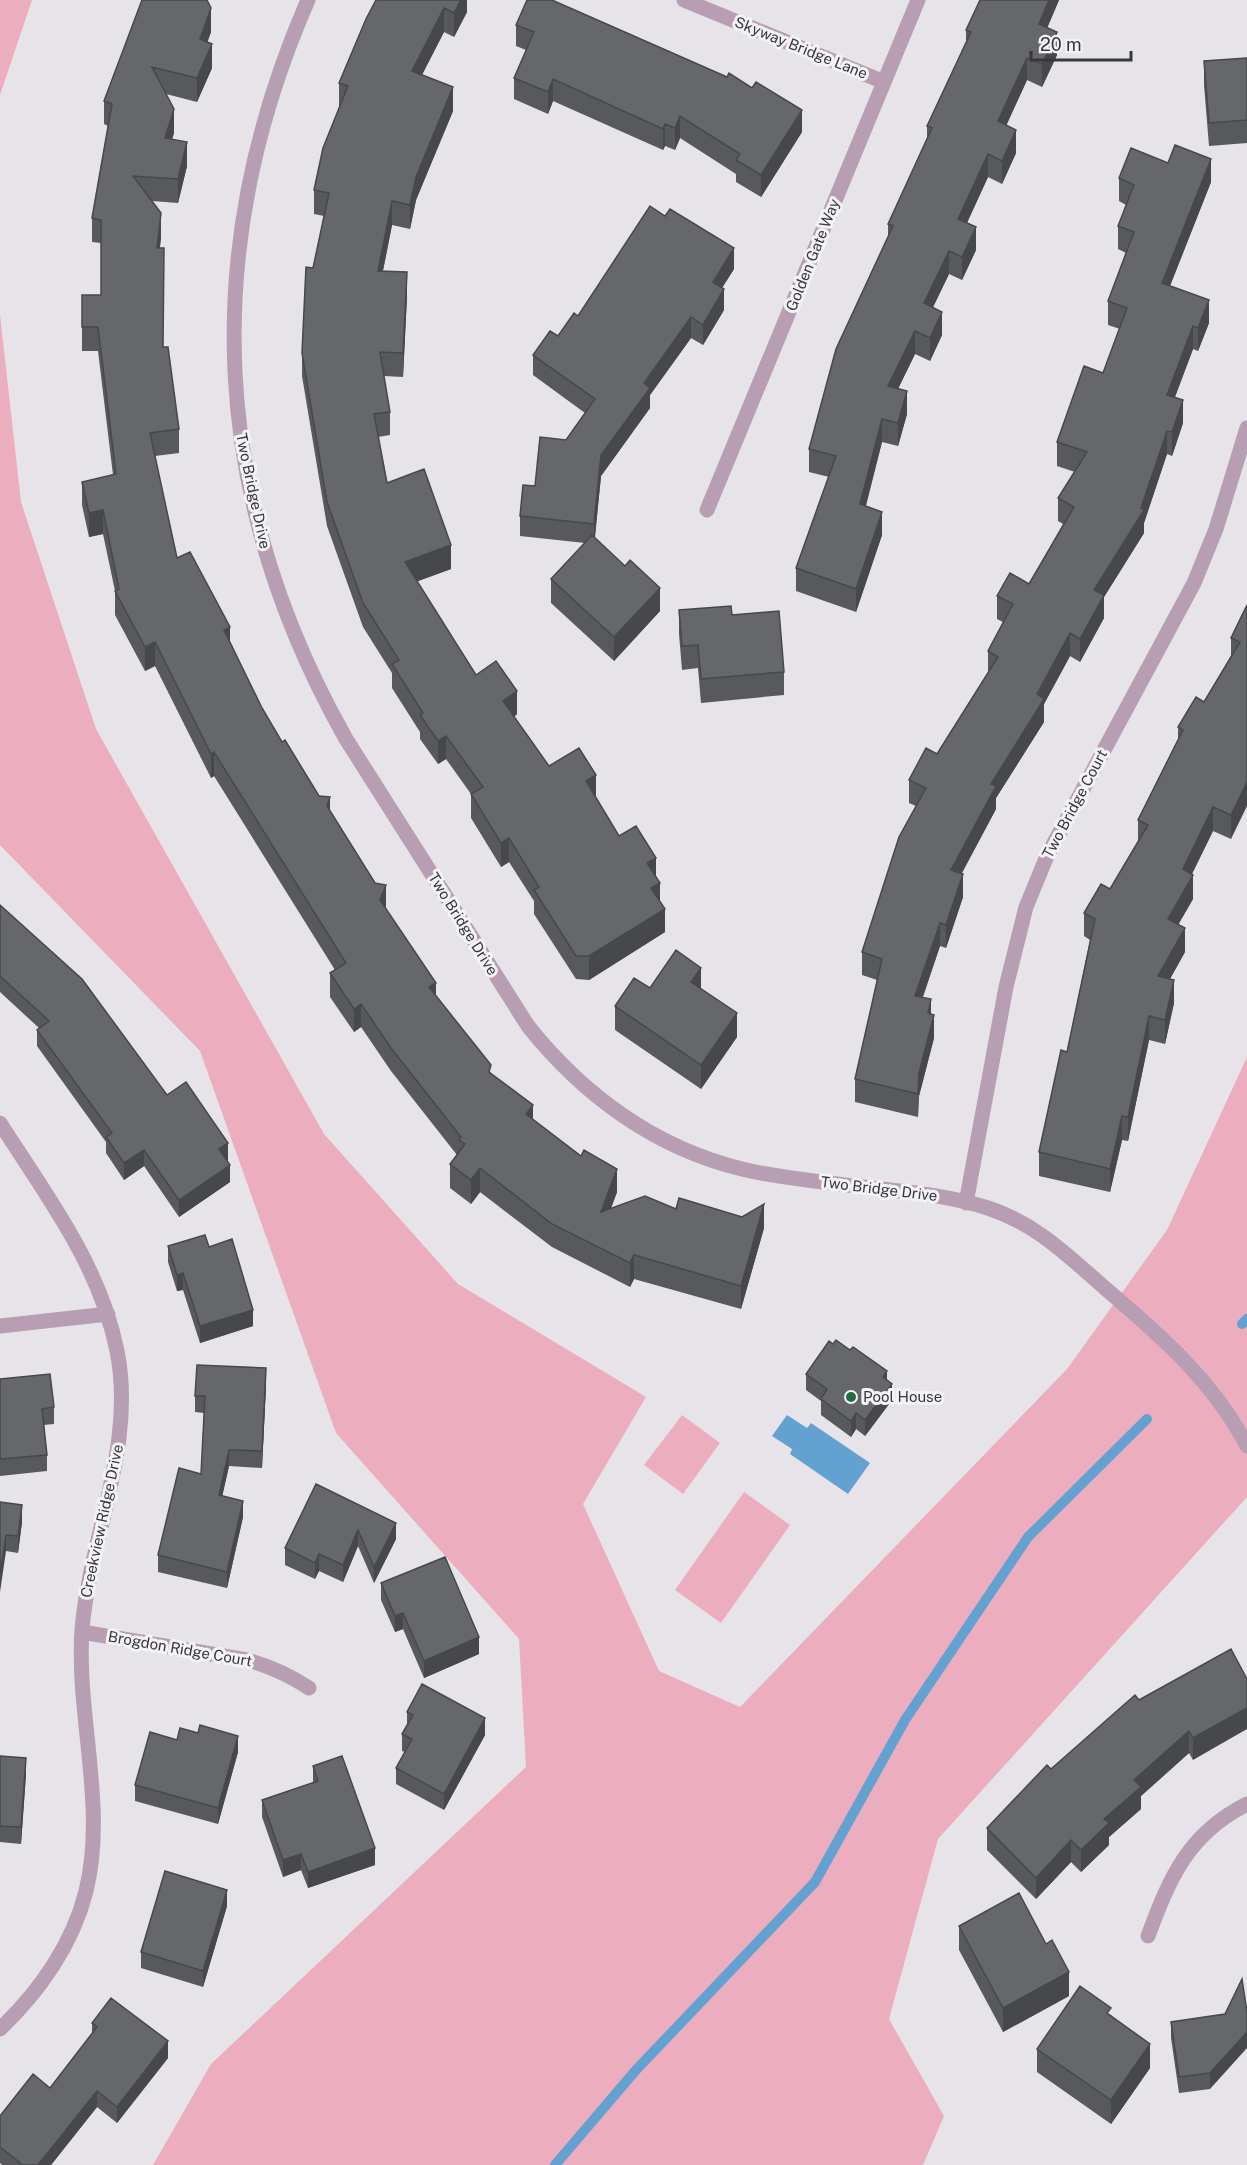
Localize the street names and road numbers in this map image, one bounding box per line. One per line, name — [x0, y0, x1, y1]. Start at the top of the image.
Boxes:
street label: Skyway Bridge Lane — [732, 13, 870, 82]
street label: Golden Gate Way — [782, 196, 843, 313]
street label: Two Bridge Drive — [233, 432, 274, 550]
street label: Two Bridge Court — [1039, 746, 1110, 861]
street label: Two Bridge Drive — [425, 869, 502, 978]
street label: Two Bridge Drive — [820, 1173, 938, 1204]
street label: Creekview Ridge Drive — [77, 1443, 126, 1599]
street label: Brogdon Ridge Court — [107, 1627, 254, 1670]

